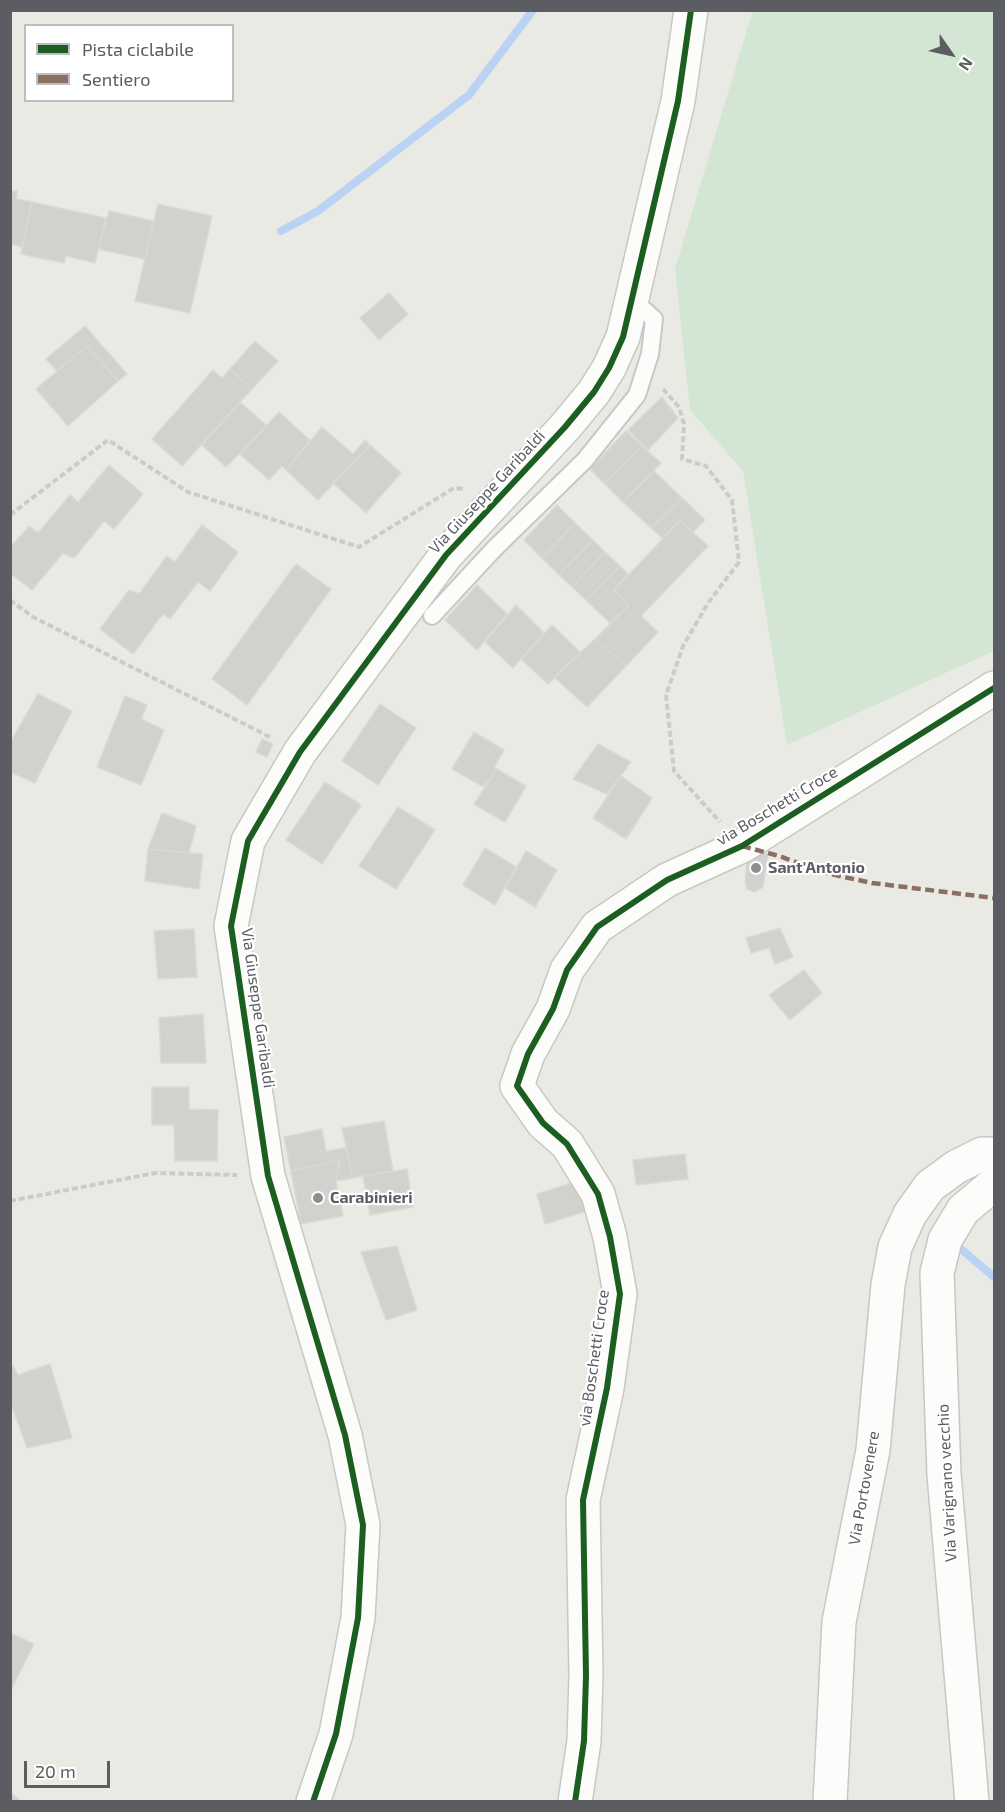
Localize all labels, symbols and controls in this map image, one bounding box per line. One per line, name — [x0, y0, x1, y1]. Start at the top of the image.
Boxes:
legend — [24, 24, 234, 102]
north arrow — [921, 24, 981, 84]
text: Pista ciclabile — [82, 38, 194, 60]
text: N — [955, 54, 977, 74]
text: Sentiero — [82, 68, 150, 90]
street label: Via Giuseppe Garibaldi — [425, 426, 549, 558]
street label: via Boschetti Croce — [713, 762, 841, 850]
place label: Sant'Antonio — [768, 858, 865, 878]
marker: Sant'Antonio — [749, 861, 763, 875]
street label: Via Giuseppe Garibaldi — [237, 927, 279, 1089]
place label: Carabinieri — [330, 1188, 413, 1208]
marker: Carabinieri — [311, 1191, 325, 1205]
street label: via Boschetti Croce — [575, 1288, 613, 1428]
street label: Via Varignano vecchio — [933, 1403, 961, 1563]
street label: Via Portovenere — [845, 1429, 883, 1547]
scale bar — [27, 1749, 112, 1787]
text: 20 m — [35, 1760, 76, 1782]

